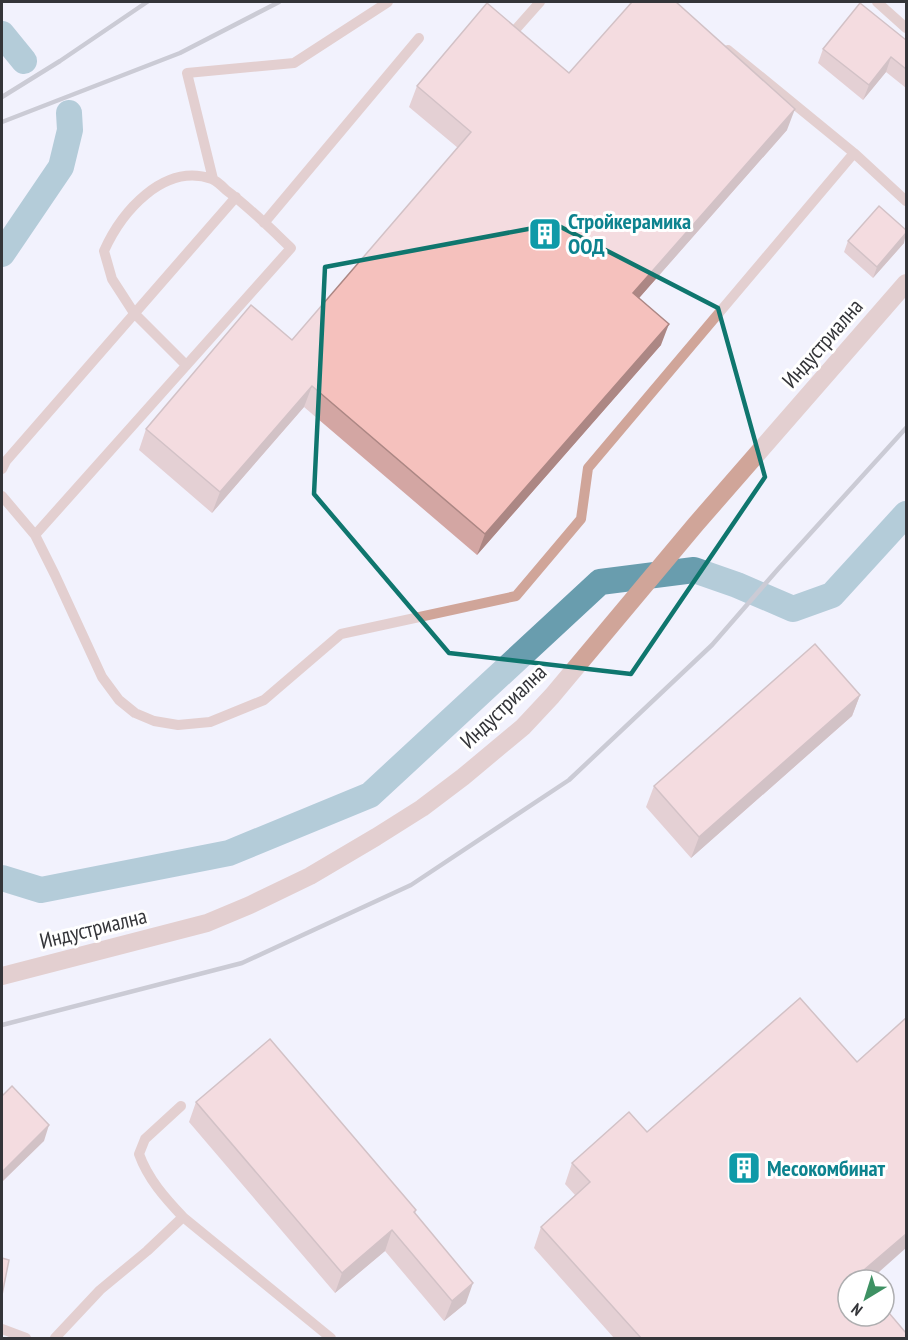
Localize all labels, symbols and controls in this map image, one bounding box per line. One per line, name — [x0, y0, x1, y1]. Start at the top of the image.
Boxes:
place label: Стройкерамика ООД — [568, 207, 691, 260]
building icon: Стройкерамика ООД — [527, 216, 563, 252]
street label: Индустриална — [776, 293, 868, 393]
street label: Индустриална — [454, 658, 552, 754]
street label: Индустриална — [37, 901, 149, 955]
building icon: Месокомбинат — [726, 1150, 762, 1186]
place label: Месокомбинат — [767, 1154, 886, 1182]
north arrow — [836, 1268, 896, 1328]
text: N — [847, 1299, 866, 1320]

